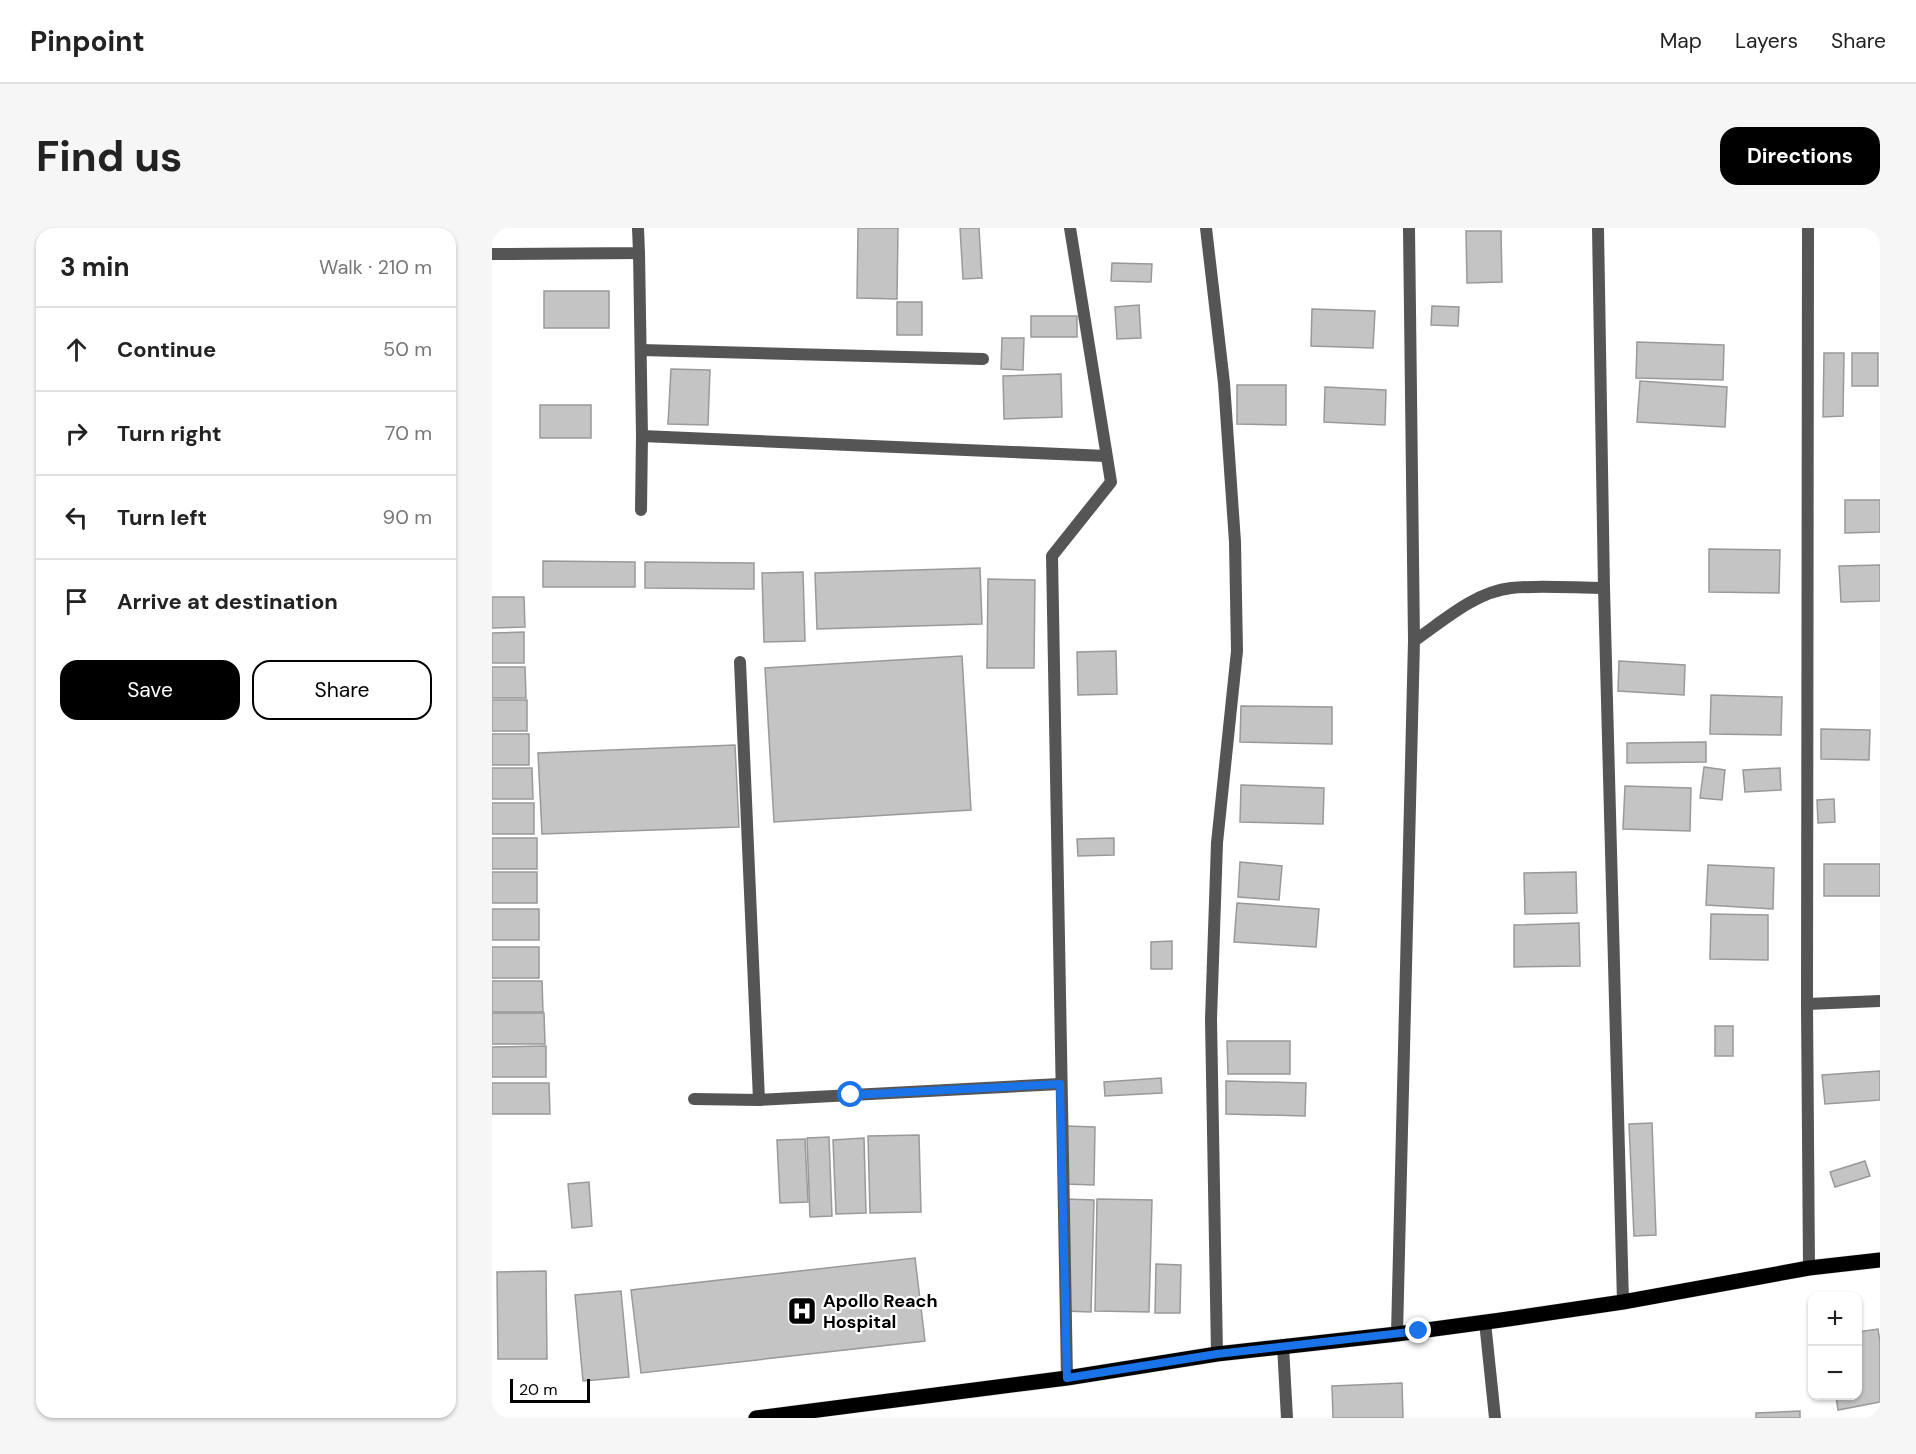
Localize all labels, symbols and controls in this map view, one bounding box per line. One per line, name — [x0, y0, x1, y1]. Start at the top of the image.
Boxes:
text: Pinpoint — [30, 23, 145, 60]
text: Map — [1660, 27, 1702, 55]
text: Layers — [1735, 27, 1798, 55]
text: Share — [1831, 27, 1886, 55]
button: Directions — [1720, 127, 1880, 185]
text: Find us — [36, 129, 182, 184]
text: 3 min — [60, 250, 129, 284]
text: Walk · 210 m — [319, 254, 432, 280]
icon: ahead — [60, 333, 93, 366]
text: Continue — [117, 335, 216, 364]
text: 50 m — [383, 336, 432, 362]
icon: right — [60, 417, 93, 450]
text: Turn right — [117, 419, 222, 448]
text: 70 m — [385, 420, 432, 446]
icon: left — [60, 501, 93, 534]
text: Turn left — [117, 503, 207, 532]
text: 90 m — [383, 504, 432, 530]
icon: arrive — [60, 585, 93, 618]
text: Arrive at destination — [117, 587, 338, 616]
button: Save — [60, 660, 240, 720]
button: Share — [252, 660, 432, 720]
route start — [837, 1081, 863, 1107]
place label: Apollo Reach Hospital — [823, 1289, 938, 1334]
map controls — [1808, 1292, 1862, 1400]
button: + — [1808, 1292, 1862, 1346]
hospital icon: Apollo Reach Hospital — [786, 1295, 818, 1327]
route end — [1405, 1317, 1431, 1343]
button: − — [1808, 1346, 1862, 1400]
scale bar — [510, 1376, 590, 1404]
text: 20 m — [519, 1379, 558, 1400]

